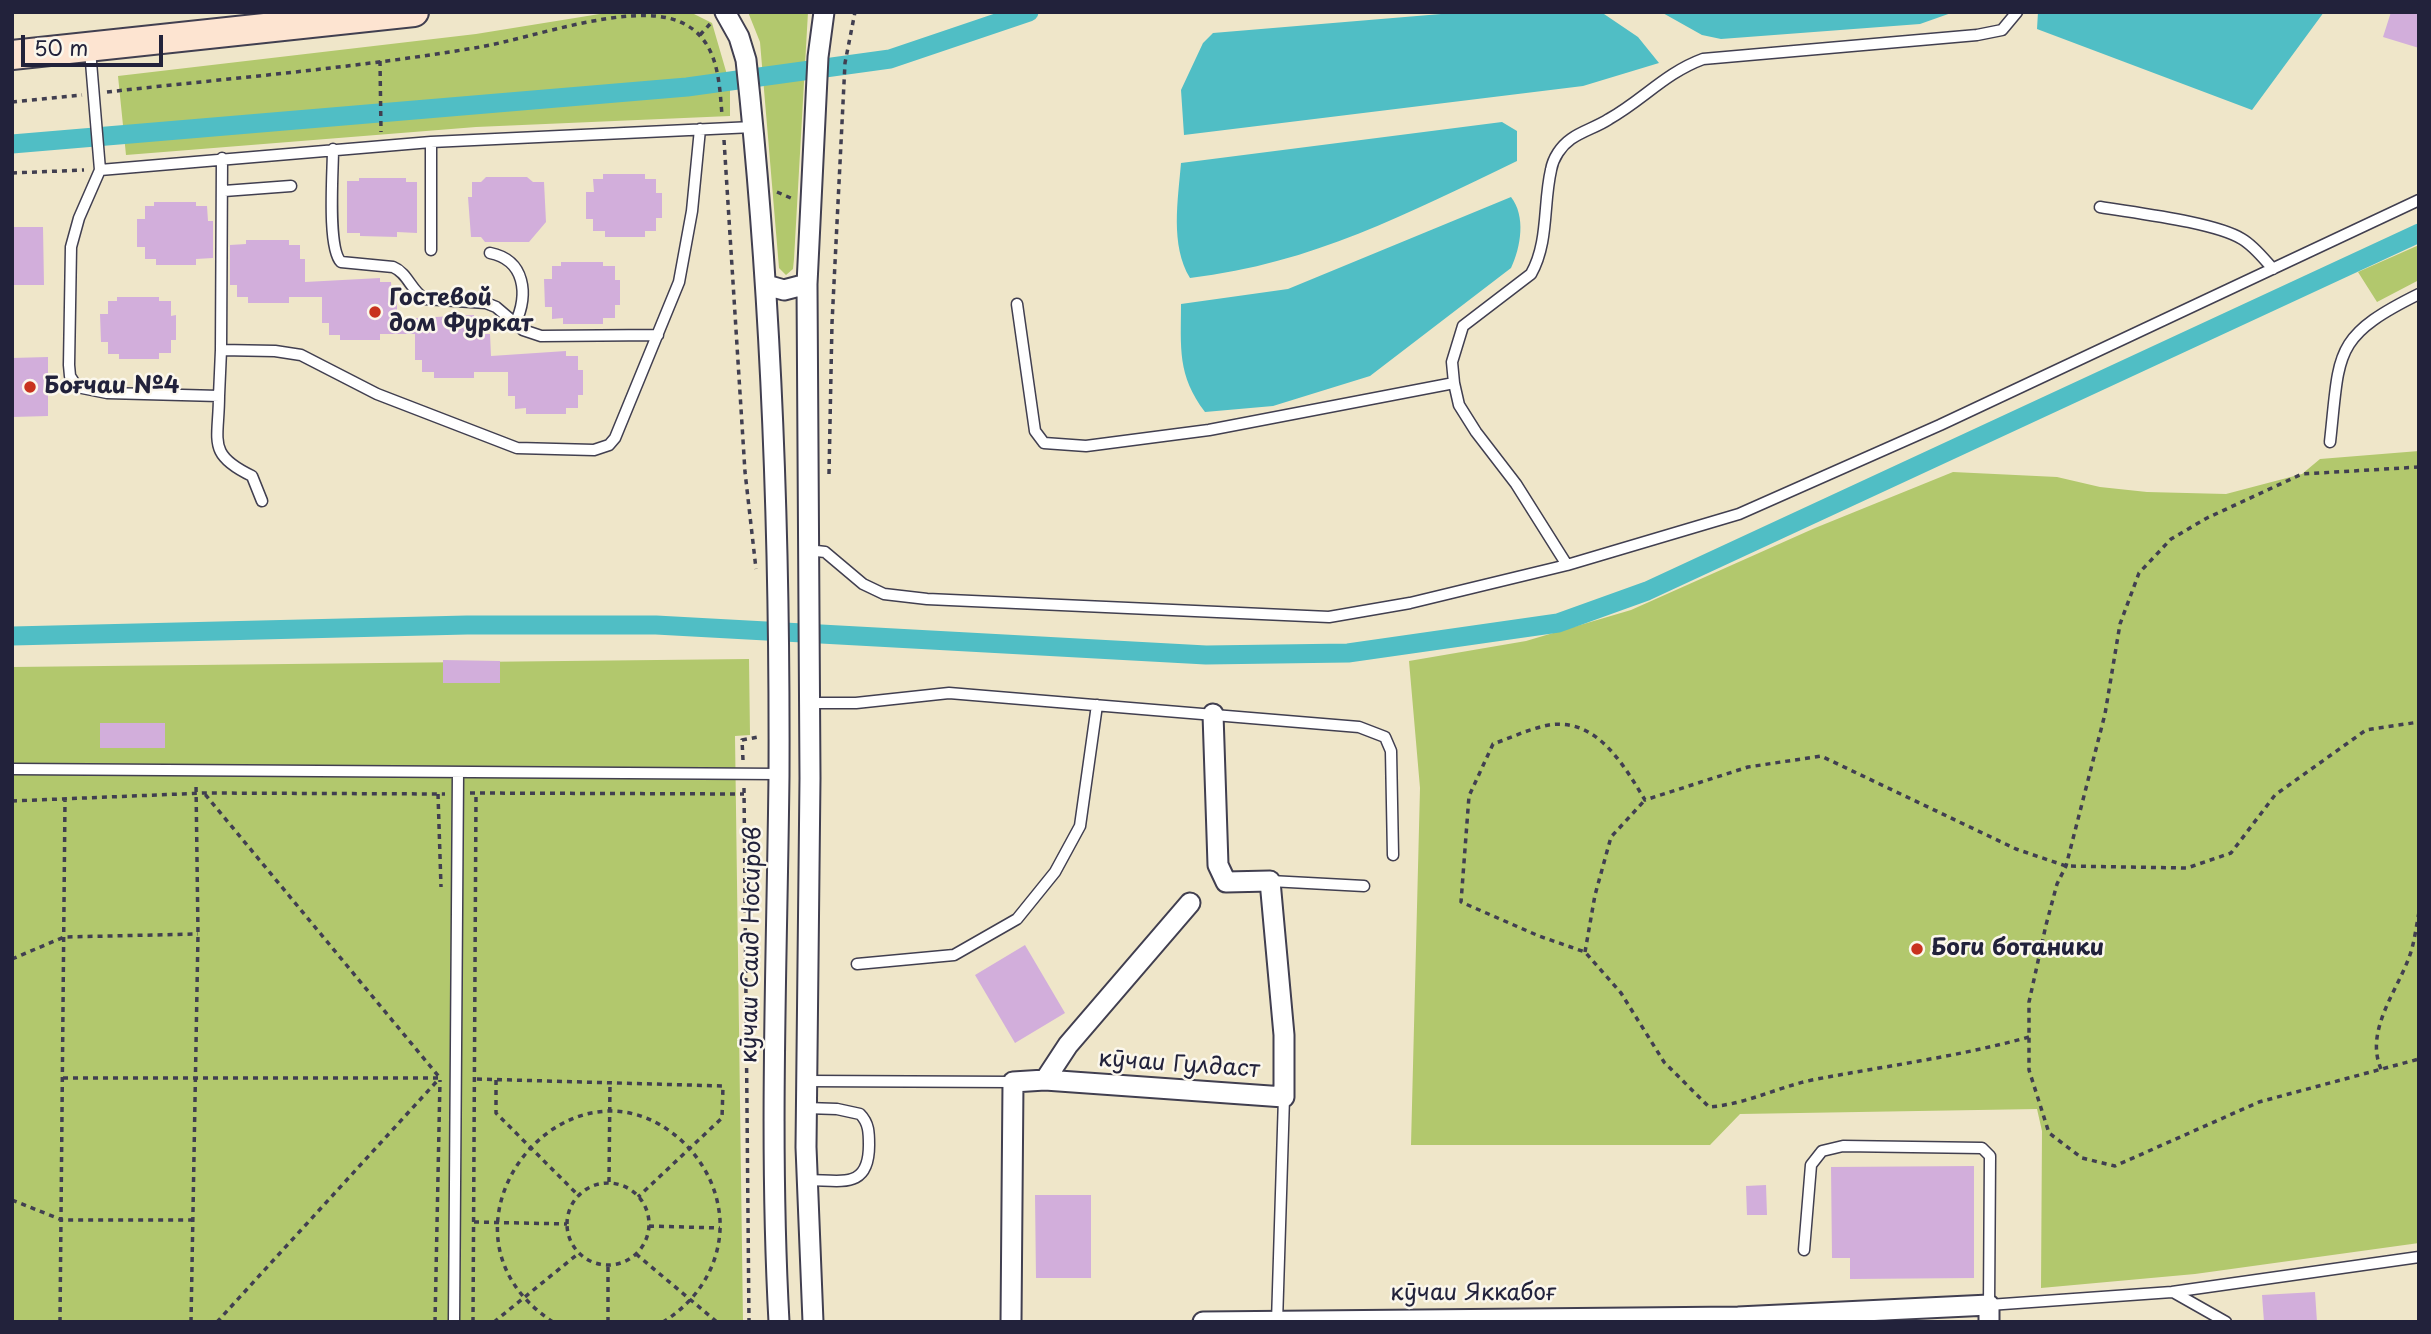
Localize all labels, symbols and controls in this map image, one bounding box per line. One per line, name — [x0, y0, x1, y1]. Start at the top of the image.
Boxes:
scale bar — [24, 21, 166, 65]
text: 50 m — [34, 31, 88, 63]
place label: Гостевой дом Фуркат — [389, 285, 533, 339]
marker: Гостевой дом Фуркат — [367, 304, 383, 320]
place label: Боғчаи №4 — [44, 373, 180, 401]
marker: Боғчаи №4 — [22, 379, 38, 395]
street label: кӯчаи Саид Носиров — [736, 826, 768, 1064]
place label: Боги ботаники — [1931, 935, 2104, 963]
marker: Боги ботаники — [1909, 941, 1925, 957]
street label: кӯчаи Гулдаст — [1097, 1046, 1261, 1084]
street label: кӯчаи Яккабоғ — [1390, 1280, 1556, 1308]

